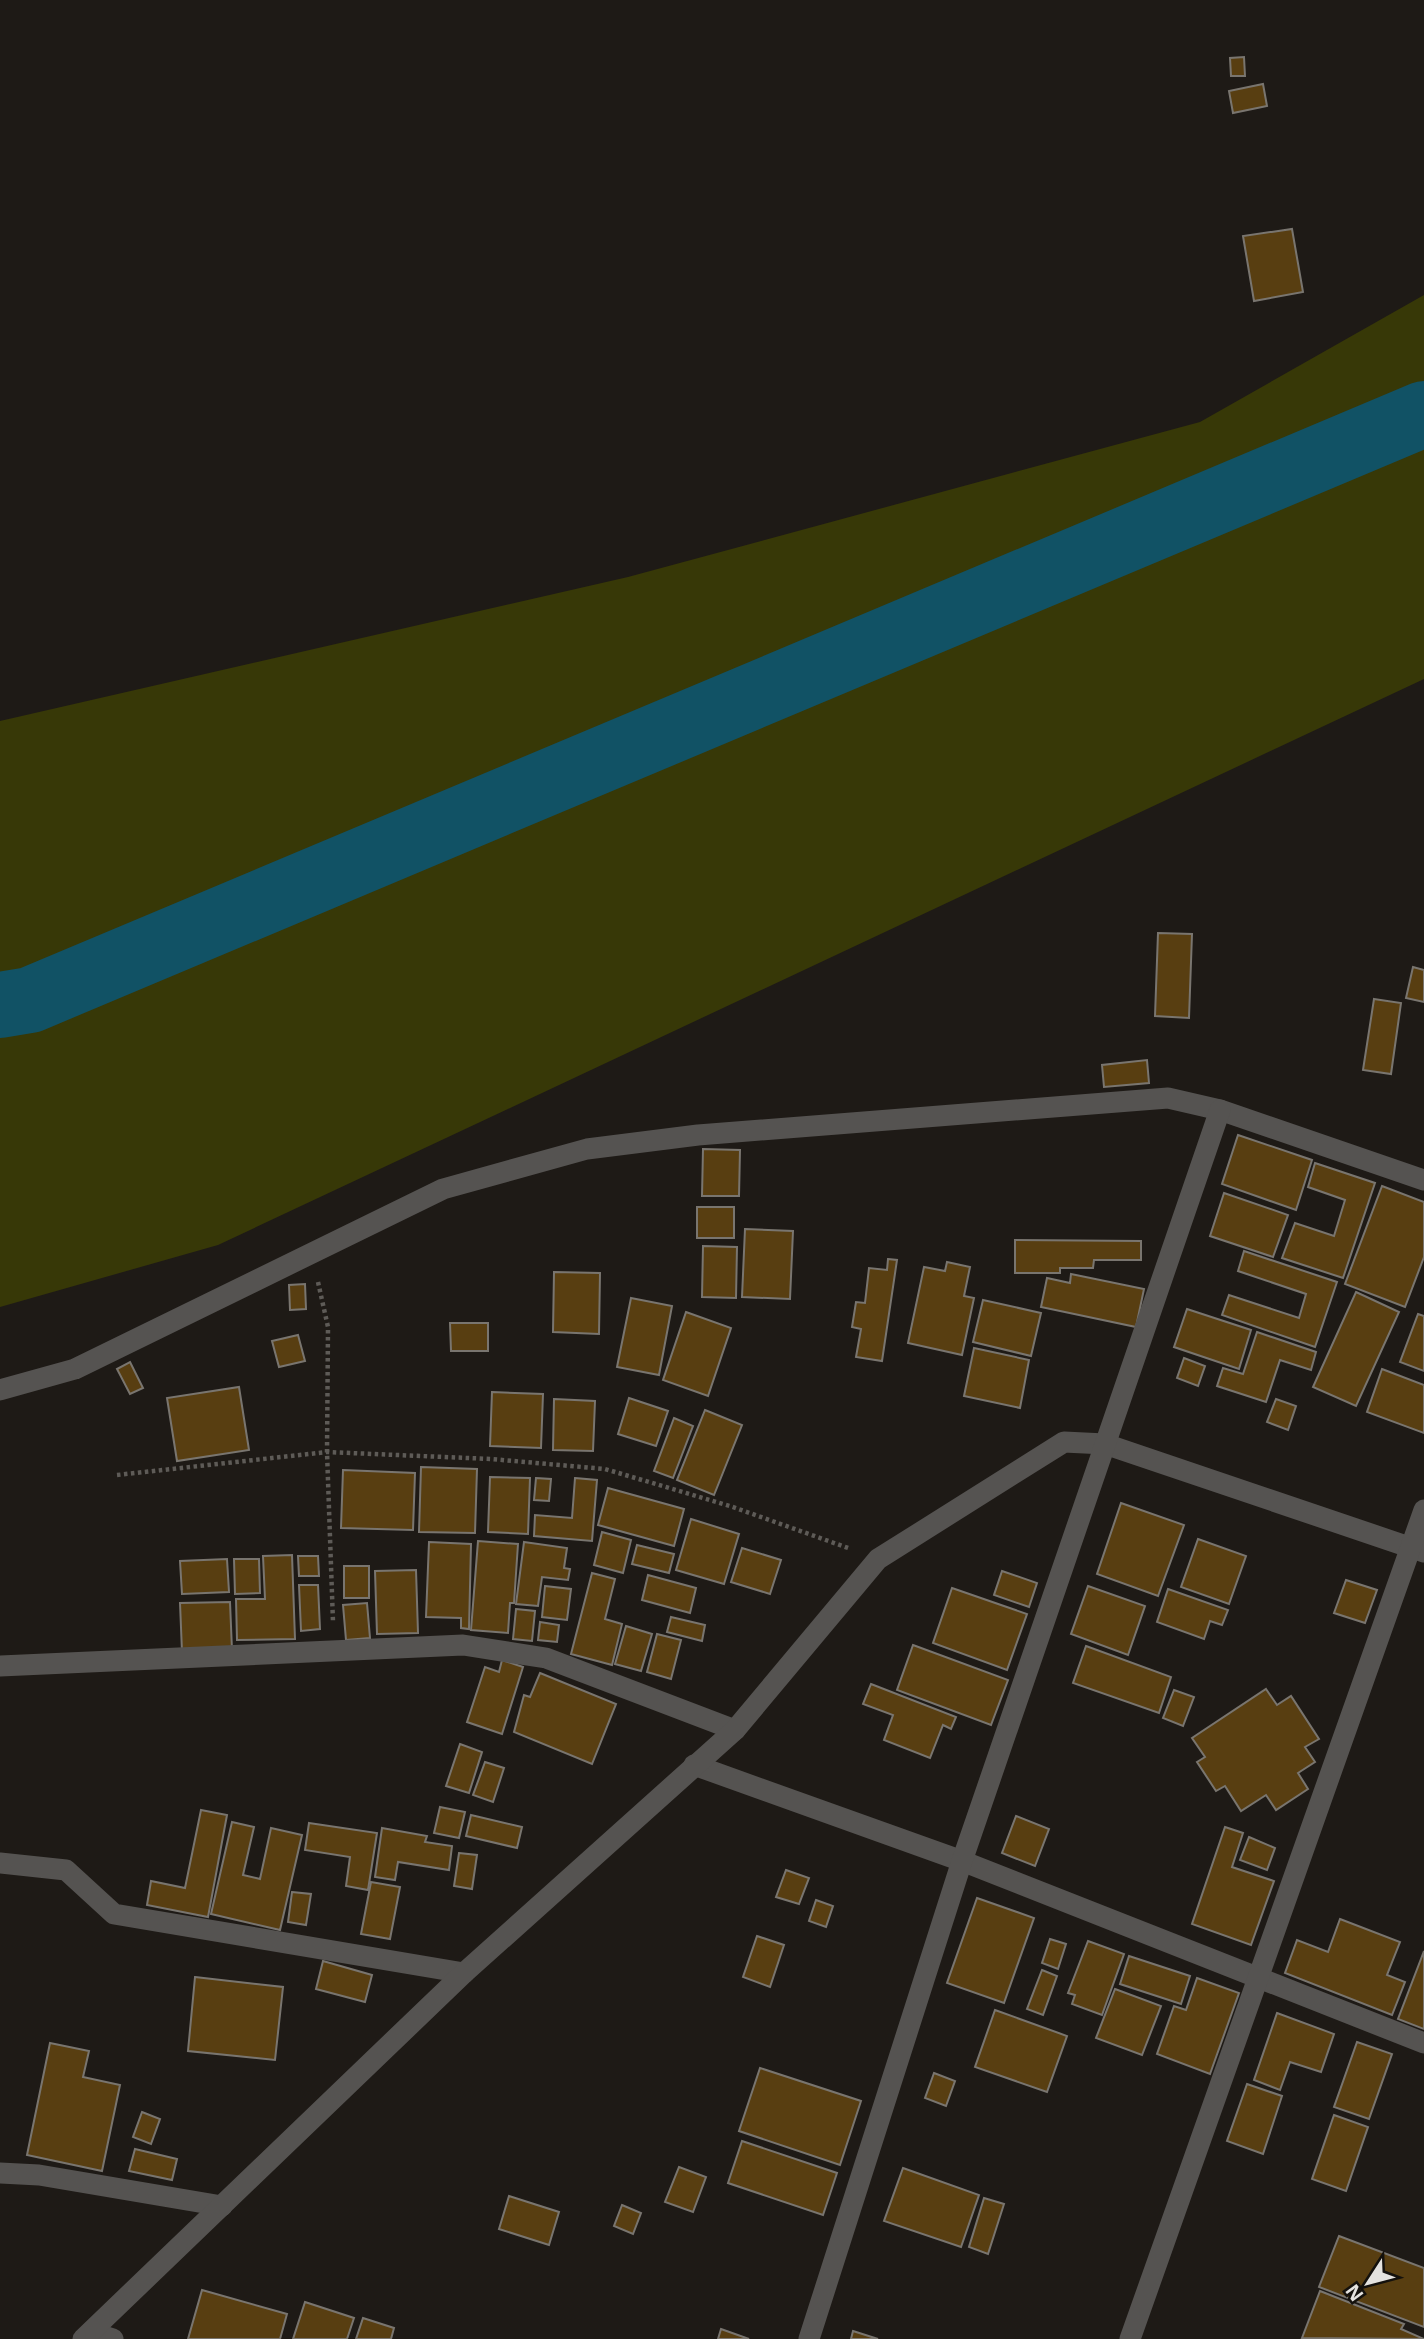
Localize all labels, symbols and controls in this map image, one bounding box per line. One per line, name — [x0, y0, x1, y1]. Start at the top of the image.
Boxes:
north arrow — [1333, 2248, 1403, 2318]
text: N — [1339, 2279, 1369, 2307]

